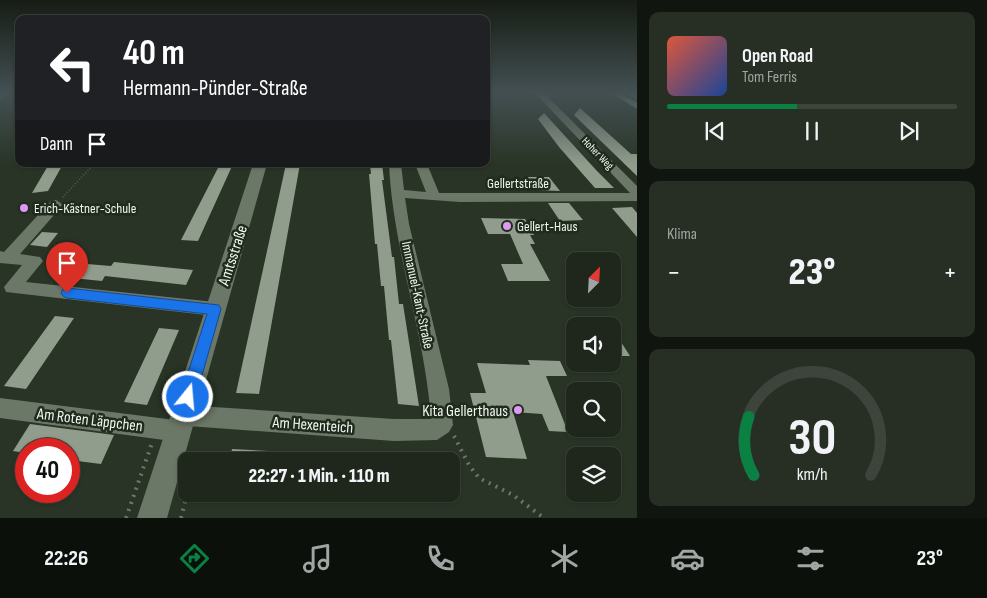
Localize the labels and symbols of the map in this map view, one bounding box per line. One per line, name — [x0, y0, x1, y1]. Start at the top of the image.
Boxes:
street label: Hoher Weg — [579, 134, 617, 173]
street label: Gellertstraße — [487, 175, 549, 192]
place label: Erich-Kästner-Schule — [34, 200, 136, 217]
marker: Erich-Kästner-Schule — [18, 202, 30, 214]
place label: Gellert-Haus — [517, 218, 577, 235]
marker: Gellert-Haus — [501, 220, 513, 232]
street label: Amtsstraße — [214, 223, 252, 289]
street label: Immanuel-Kant-Straße — [398, 240, 437, 350]
pin — [46, 242, 88, 293]
north arrow — [566, 252, 621, 308]
position arrow — [161, 370, 213, 422]
place label: Kita Gellerthaus — [422, 402, 508, 421]
street label: Am Roten Läppchen — [35, 404, 144, 436]
marker: Kita Gellerthaus — [512, 404, 524, 416]
street label: Am Hexenteich — [271, 413, 354, 438]
speed limit sign: 40 — [15, 438, 80, 503]

